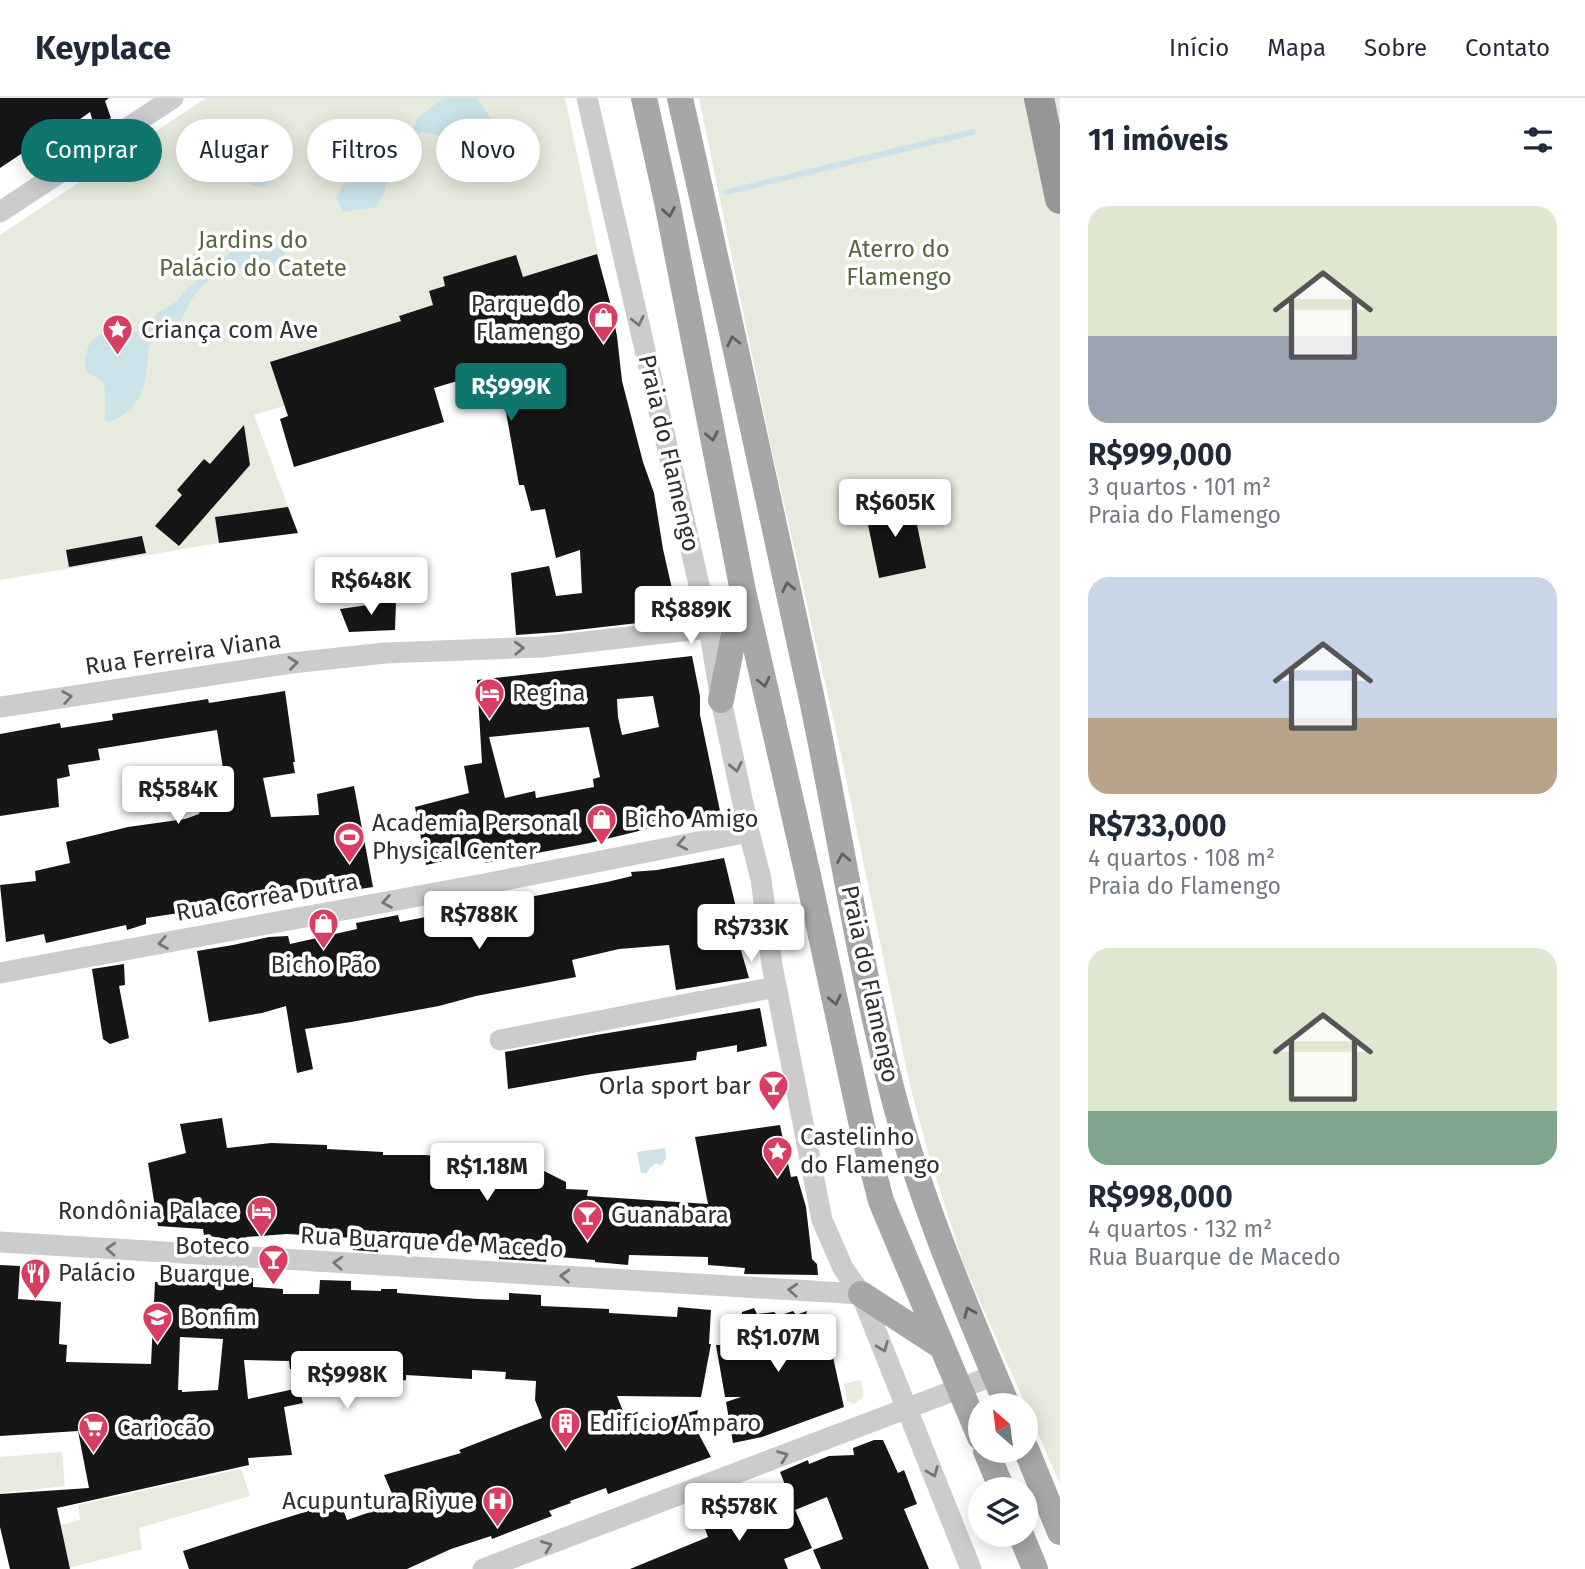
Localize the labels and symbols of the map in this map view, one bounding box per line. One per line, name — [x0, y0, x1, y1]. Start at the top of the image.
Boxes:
one-way arrow — [661, 206, 676, 218]
park label: Jardins do Palácio do Catete — [159, 226, 347, 282]
park label: Aterro do Flamengo — [846, 235, 952, 291]
place label: Parque do Flamengo — [471, 290, 581, 346]
shop icon: Parque do Flamengo — [587, 301, 621, 345]
place icon: Criança com Ave — [101, 313, 135, 357]
one-way arrow — [630, 314, 644, 326]
place label: Criança com Ave — [141, 316, 318, 344]
one-way arrow — [727, 335, 741, 347]
street label: Praia do Flamengo — [633, 352, 705, 554]
pin: R$999K — [454, 364, 568, 423]
one-way arrow — [704, 430, 719, 442]
pin: R$605K — [838, 480, 952, 539]
pin: R$648K — [314, 558, 428, 617]
one-way arrow — [781, 581, 796, 593]
pin: R$889K — [634, 587, 748, 646]
street label: Rua Ferreira Viana — [83, 625, 283, 681]
one-way arrow — [514, 640, 525, 655]
one-way arrow — [287, 656, 298, 671]
hotel icon: Regina — [472, 676, 506, 720]
one-way arrow — [755, 676, 770, 688]
place label: Regina — [512, 679, 586, 707]
one-way arrow — [62, 690, 73, 705]
one-way arrow — [727, 761, 742, 773]
pin: R$584K — [121, 766, 235, 826]
shop icon: Bicho Amigo — [584, 802, 618, 846]
place label: Bicho Amigo — [624, 805, 758, 833]
place label: Academia Personal Physical Center — [372, 809, 579, 865]
sports icon: Academia Personal Physical Center — [332, 820, 366, 864]
one-way arrow — [676, 836, 688, 851]
one-way arrow — [837, 852, 852, 864]
street label: Rua Corrêa Dutra — [174, 867, 360, 927]
street label: Praia do Flamengo — [835, 883, 905, 1085]
pin: R$788K — [422, 892, 536, 951]
one-way arrow — [381, 894, 393, 909]
pin: R$733K — [694, 904, 808, 964]
shop icon: Bicho Pão — [307, 906, 341, 950]
one-way arrow — [157, 935, 169, 950]
place label: Bicho Pão — [271, 951, 377, 979]
one-way arrow — [826, 994, 841, 1006]
bar icon: Orla sport bar — [757, 1069, 791, 1113]
place label: Orla sport bar — [599, 1072, 752, 1100]
place label: Castelinho do Flamengo — [800, 1123, 940, 1179]
place icon: Castelinho do Flamengo — [760, 1134, 794, 1178]
pin: R$1.18M — [422, 1144, 552, 1203]
hotel icon: Rondônia Palace — [244, 1194, 278, 1238]
place label: Rondônia Palace — [58, 1197, 238, 1225]
bar icon: Guanabara — [571, 1198, 605, 1242]
place label: Guanabara — [611, 1201, 729, 1229]
street label: Rua Buarque de Macedo — [300, 1221, 564, 1263]
place label: Boteco Buarque — [158, 1232, 250, 1288]
one-way arrow — [105, 1242, 116, 1257]
bar icon: Boteco Buarque — [256, 1243, 290, 1287]
one-way arrow — [333, 1255, 344, 1270]
restaurant icon: Palácio — [18, 1256, 52, 1300]
place label: Palácio — [58, 1259, 136, 1287]
one-way arrow — [560, 1269, 571, 1284]
one-way arrow — [787, 1282, 798, 1297]
school or university icon: Bonfim — [140, 1300, 174, 1344]
place label: Bonfim — [180, 1303, 257, 1331]
one-way arrow — [963, 1307, 977, 1319]
pin: R$1.07M — [713, 1314, 843, 1374]
one-way arrow — [875, 1340, 889, 1353]
pin: R$998K — [290, 1352, 404, 1411]
north arrow — [968, 1393, 1038, 1463]
building icon: Edifício Amparo — [549, 1406, 583, 1450]
place label: Edifício Amparo — [589, 1409, 761, 1437]
supermarket icon: Cariocão — [77, 1411, 111, 1455]
place label: Cariocão — [117, 1414, 212, 1442]
one-way arrow — [776, 1450, 788, 1464]
one-way arrow — [924, 1465, 938, 1477]
hospital icon: Acupuntura Riyue — [480, 1484, 514, 1528]
pin: R$578K — [682, 1484, 796, 1543]
place label: Acupuntura Riyue — [282, 1487, 474, 1515]
one-way arrow — [541, 1540, 553, 1554]

